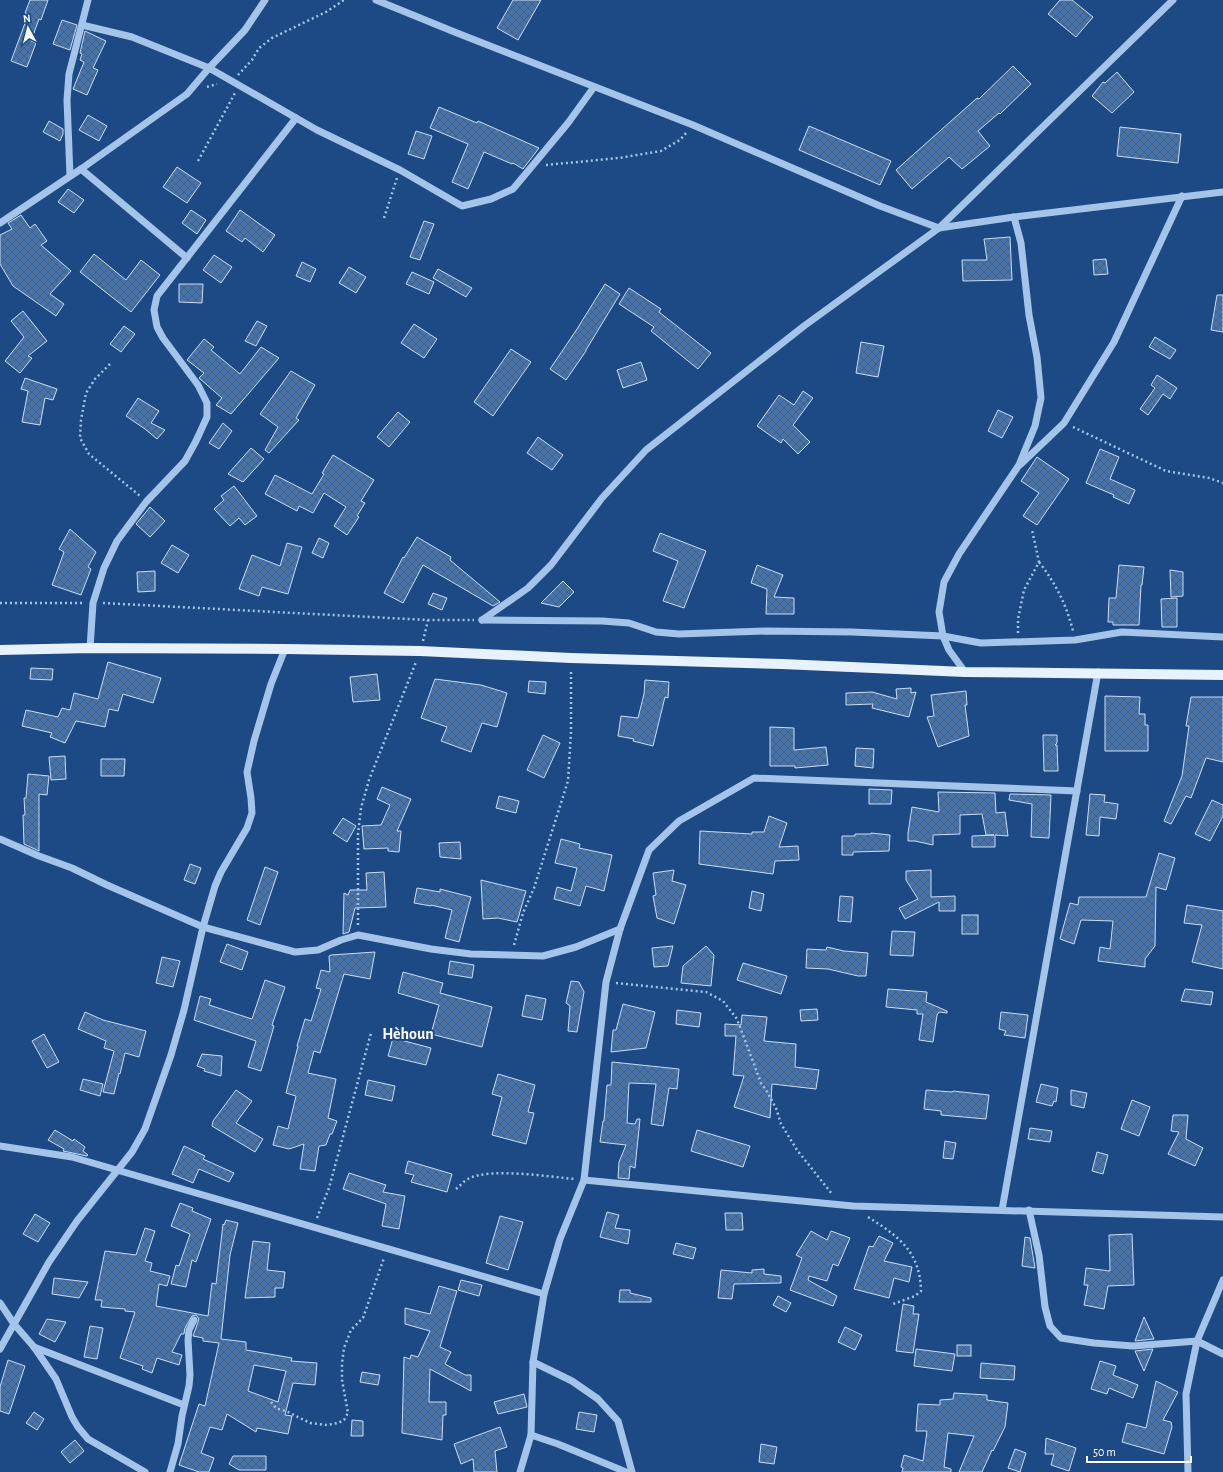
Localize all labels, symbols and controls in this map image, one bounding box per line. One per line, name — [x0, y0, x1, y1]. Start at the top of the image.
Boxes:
north arrow — [8, 8, 48, 48]
text: N — [22, 13, 31, 24]
district label: Hèhoun — [382, 1026, 434, 1042]
scale bar — [1087, 1438, 1191, 1464]
text: 50 m — [1093, 1446, 1116, 1458]

